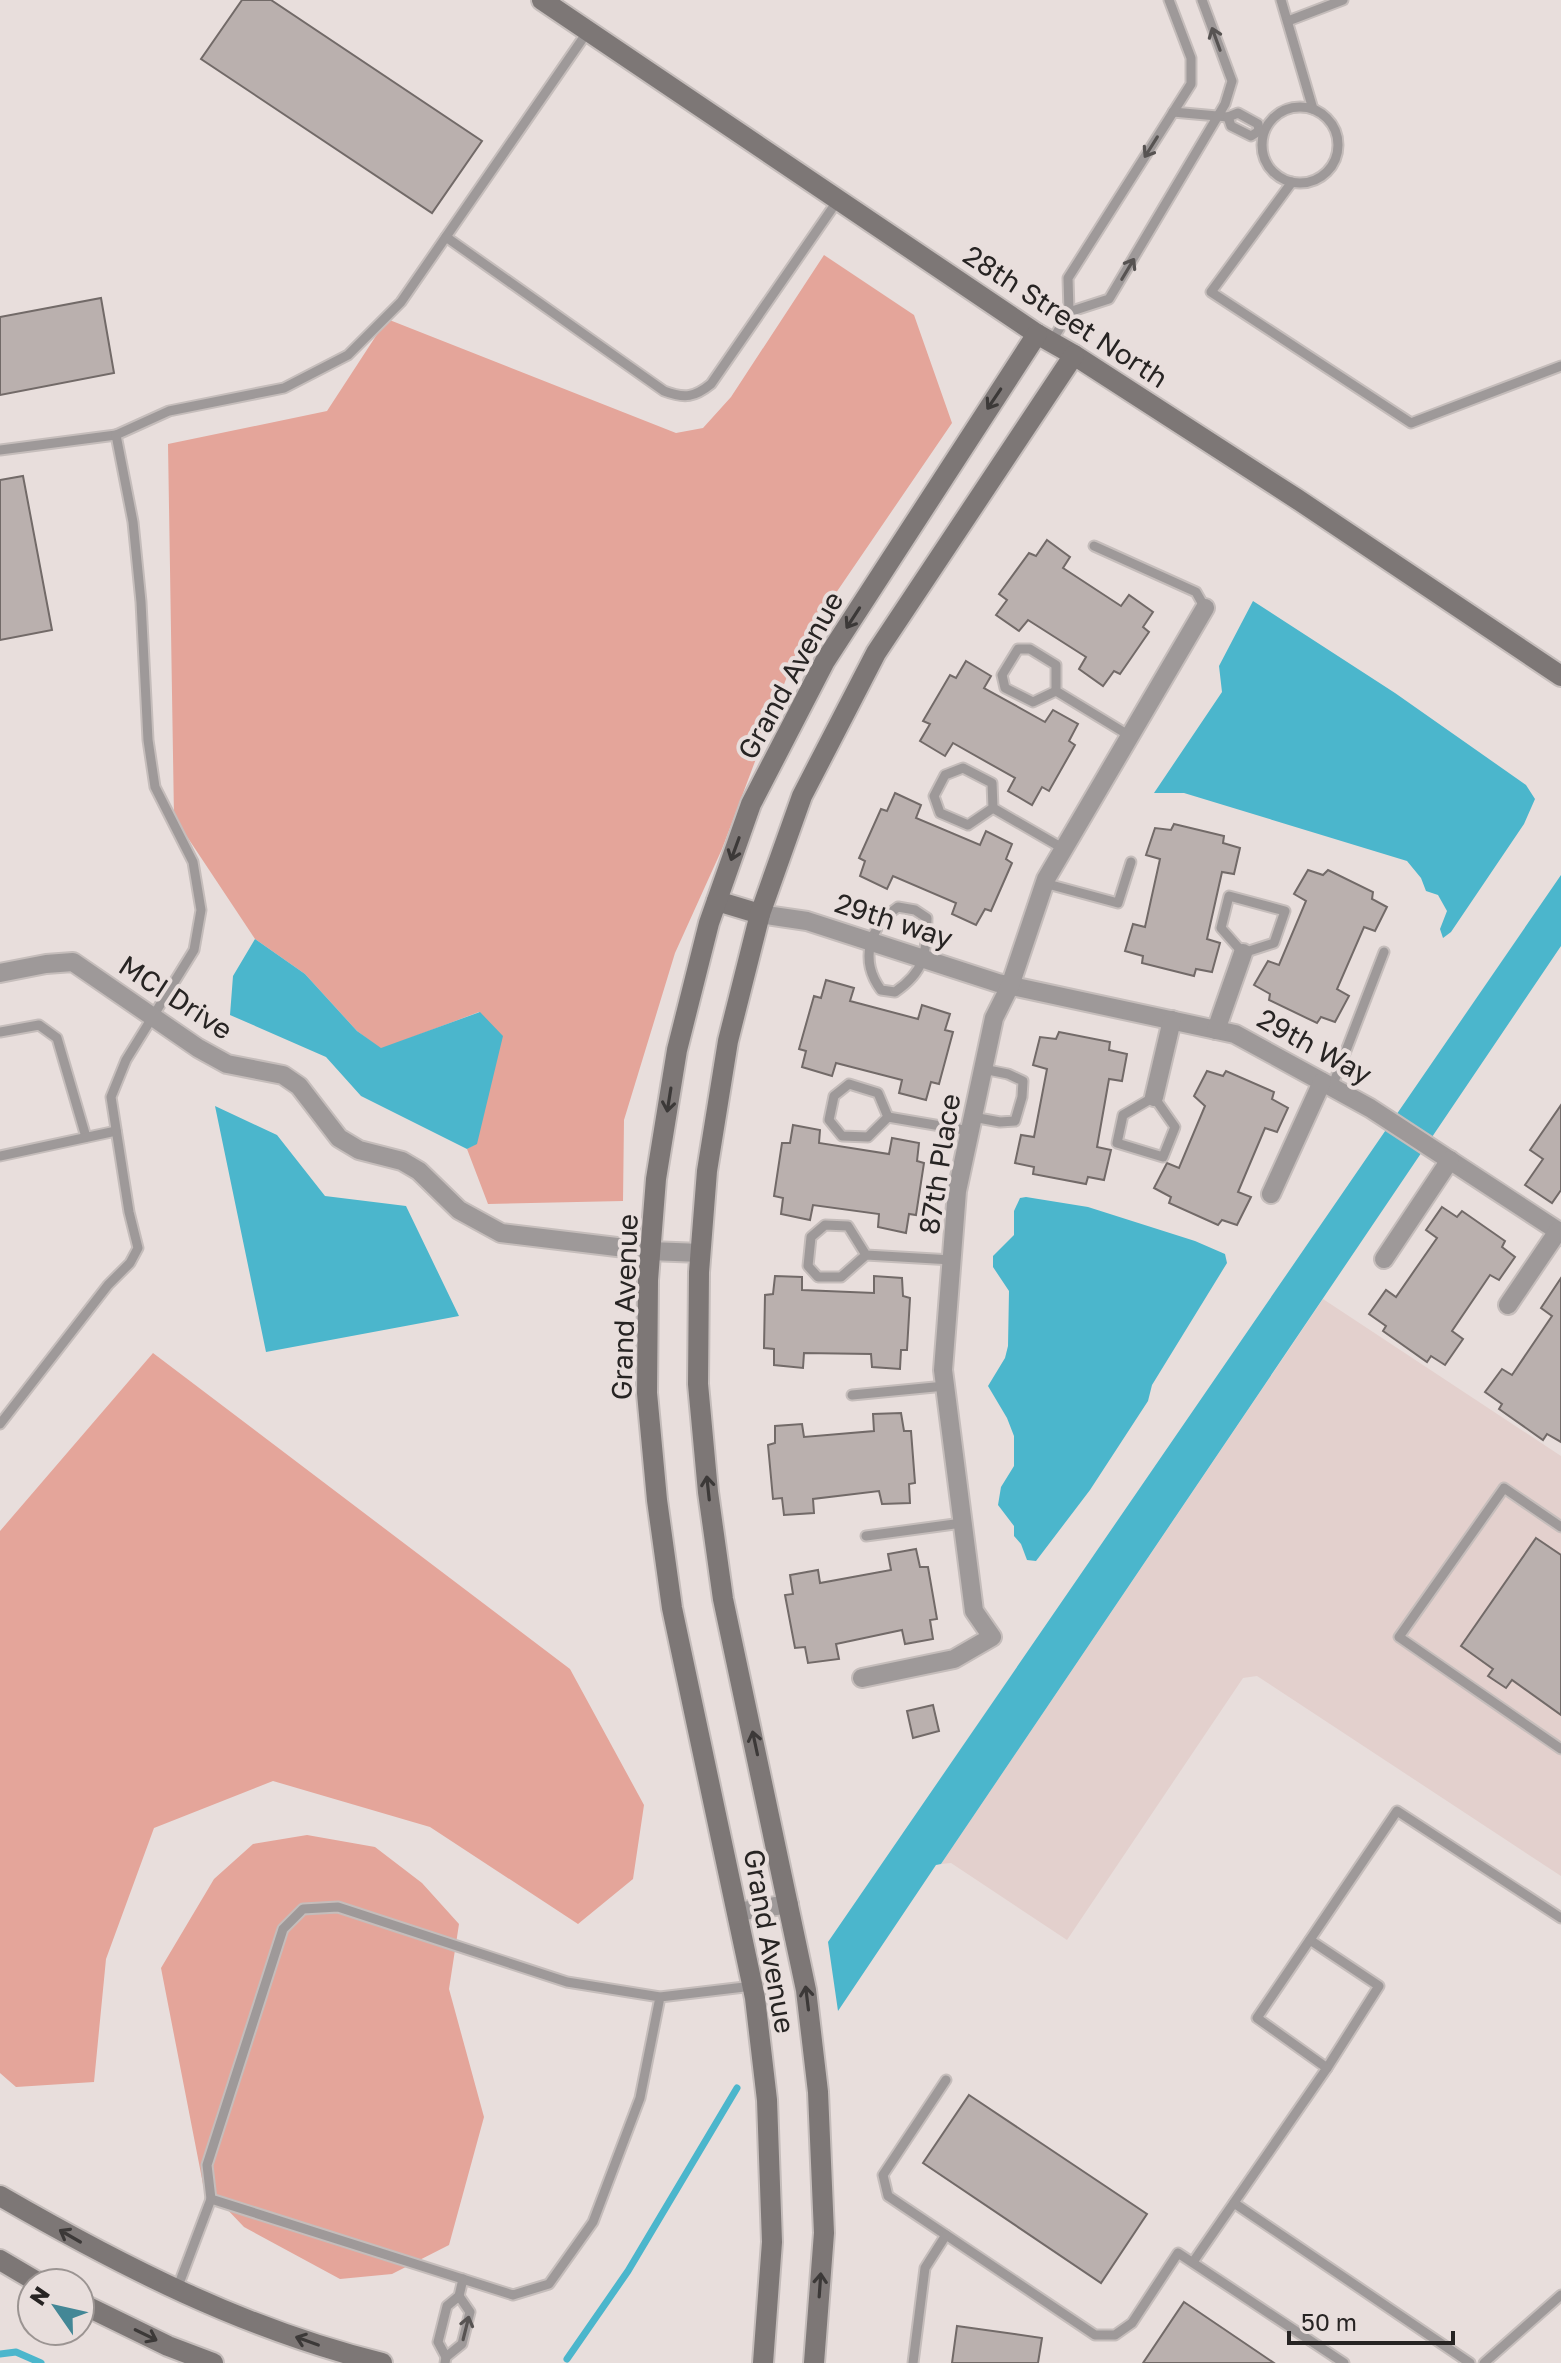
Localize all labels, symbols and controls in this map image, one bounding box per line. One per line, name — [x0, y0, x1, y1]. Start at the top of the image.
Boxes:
one-way arrow — [1208, 27, 1223, 52]
one-way arrow — [1143, 135, 1159, 158]
street label: 28th Street North — [958, 238, 1174, 394]
one-way arrow — [1120, 258, 1136, 281]
one-way arrow — [986, 388, 1002, 410]
street label: Grand Avenue — [730, 585, 850, 765]
one-way arrow — [845, 606, 861, 629]
one-way arrow — [727, 836, 742, 861]
street label: 29th way — [831, 886, 957, 955]
street label: MCI Drive — [113, 948, 239, 1046]
street label: 29th Way — [1252, 1001, 1378, 1091]
one-way arrow — [661, 1086, 676, 1112]
street label: 87th Place — [912, 1091, 966, 1237]
street label: Grand Avenue — [604, 1213, 644, 1401]
one-way arrow — [700, 1475, 715, 1502]
one-way arrow — [747, 1731, 762, 1757]
street label: Grand Avenue — [738, 1846, 802, 2036]
one-way arrow — [799, 1986, 814, 2011]
one-way arrow — [59, 2228, 82, 2244]
north arrow — [16, 2267, 96, 2347]
one-way arrow — [813, 2272, 828, 2299]
text: N — [23, 2281, 55, 2310]
scale bar — [1289, 2295, 1453, 2345]
text: 50 m — [1301, 2307, 1357, 2336]
one-way arrow — [459, 2316, 474, 2342]
one-way arrow — [133, 2328, 157, 2343]
one-way arrow — [296, 2333, 320, 2347]

